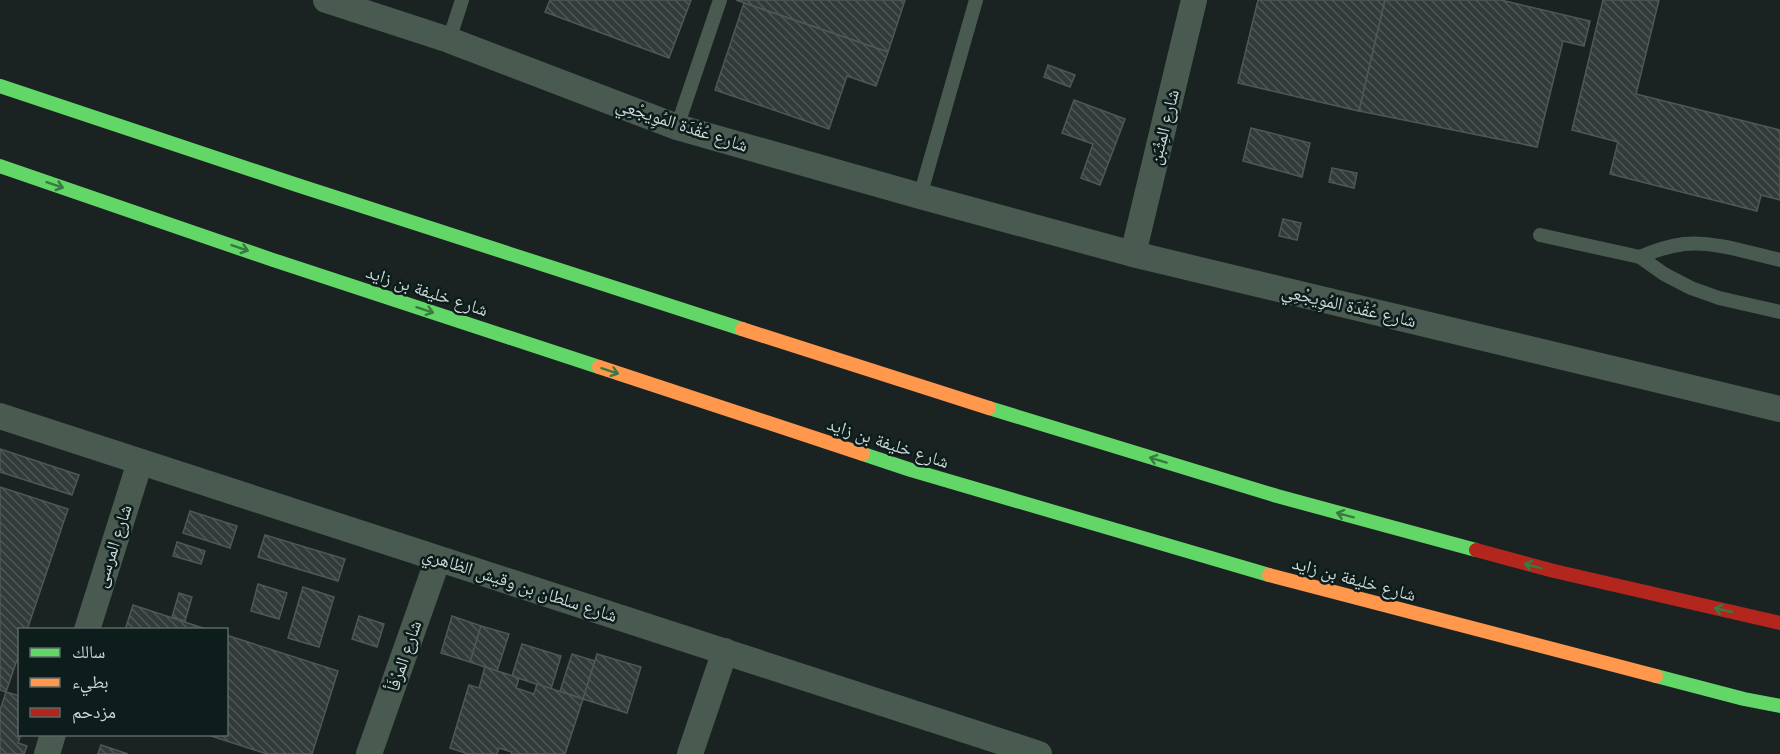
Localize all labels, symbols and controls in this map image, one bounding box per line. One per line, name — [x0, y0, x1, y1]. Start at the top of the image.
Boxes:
street label: شارع المِثْبَن — [1142, 87, 1184, 167]
street label: شارع عُقْدَة المُوِيجْعِي — [612, 91, 751, 160]
one-way arrow — [45, 180, 64, 191]
one-way arrow — [230, 244, 249, 255]
street label: شارع خليفة بن زايد — [363, 259, 491, 321]
street label: شارع عُقْدَة المُوِيجْعِي — [1279, 278, 1419, 336]
one-way arrow — [415, 305, 434, 316]
one-way arrow — [600, 366, 619, 377]
street label: شارع خليفة بن زايد — [824, 411, 952, 473]
one-way arrow — [1149, 454, 1168, 465]
street label: شارع المرسى — [87, 501, 137, 590]
one-way arrow — [1336, 509, 1355, 520]
street label: شارع سلطان بن وقيش الظاهري — [419, 541, 621, 630]
street label: شارع خليفة بن زايد — [1290, 550, 1419, 606]
one-way arrow — [1524, 560, 1543, 571]
one-way arrow — [1714, 604, 1733, 616]
street label: شارع المرْفَأ — [380, 617, 426, 695]
legend — [18, 628, 228, 736]
text: سالك — [72, 639, 105, 663]
text: بطيء — [72, 669, 109, 697]
text: مزدحم — [72, 699, 116, 724]

